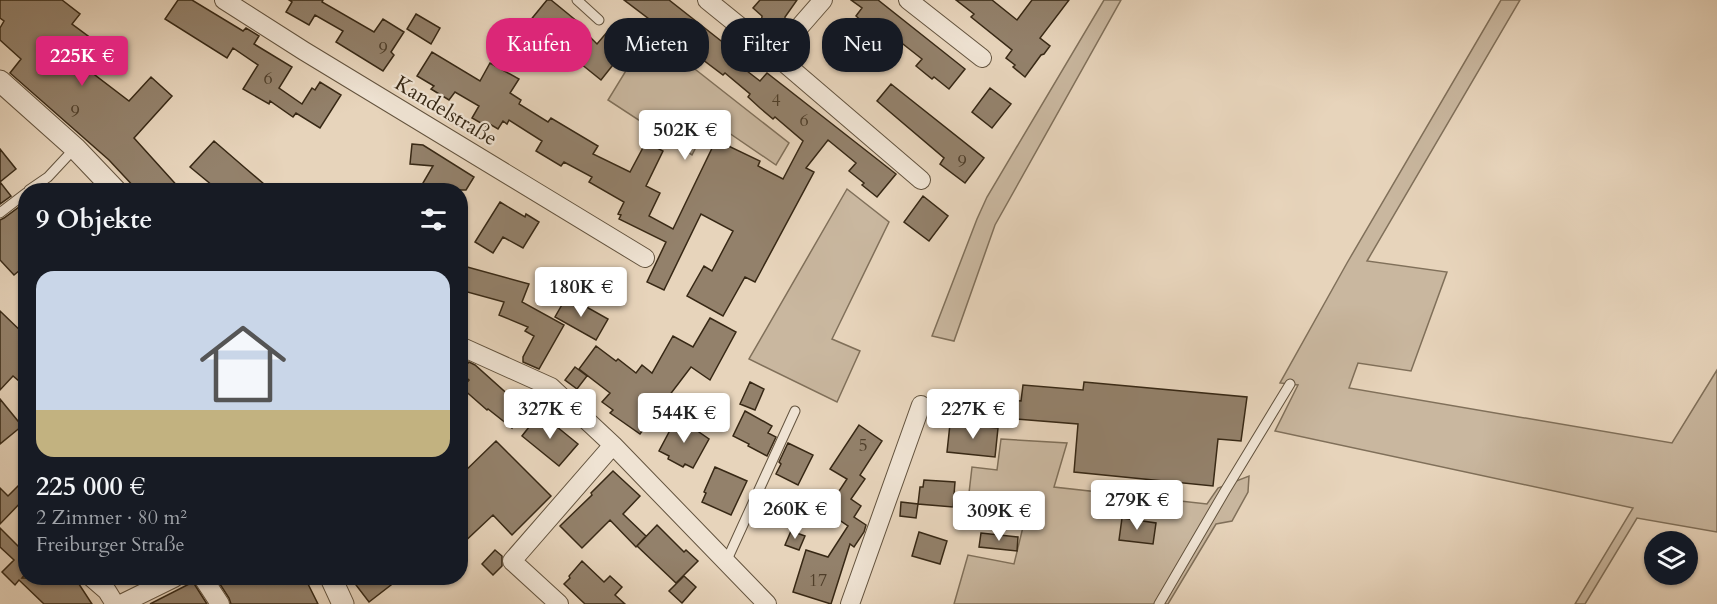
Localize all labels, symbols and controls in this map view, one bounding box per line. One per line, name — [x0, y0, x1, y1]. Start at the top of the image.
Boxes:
chip: Kaufen — [486, 18, 592, 72]
chip: Mieten — [604, 18, 709, 72]
chip: Filter — [721, 18, 810, 72]
chip: Neu — [822, 18, 903, 72]
pin: 225K € — [33, 36, 131, 87]
house number: 9 — [378, 36, 388, 61]
text: 225K € — [50, 42, 114, 69]
house number: 6 — [263, 66, 273, 91]
street label: Kandelstraße — [389, 69, 503, 153]
house number: 4 — [771, 88, 781, 113]
house number: 9 — [70, 99, 80, 124]
house number: 6 — [799, 108, 809, 133]
pin: 502K € — [636, 110, 734, 161]
text: 502K € — [653, 116, 717, 143]
house number: 9 — [957, 149, 967, 174]
text: 9 Objekte — [36, 202, 152, 237]
icon: filters — [417, 203, 450, 236]
pin: 180K € — [532, 267, 630, 318]
text: 180K € — [549, 273, 613, 300]
icon: home — [189, 310, 297, 418]
pin: 327K € — [501, 389, 599, 440]
pin: 227K € — [924, 389, 1022, 440]
pin: 544K € — [635, 393, 733, 444]
text: 327K € — [518, 395, 582, 422]
text: 227K € — [941, 395, 1005, 422]
text: 544K € — [652, 399, 716, 426]
house number: 5 — [858, 433, 868, 458]
text: 225 000 € — [36, 469, 145, 504]
pin: 279K € — [1088, 480, 1186, 531]
text: 279K € — [1105, 486, 1169, 513]
pin: 260K € — [746, 489, 844, 540]
pin: 309K € — [950, 491, 1048, 542]
text: 260K € — [763, 495, 827, 522]
text: 309K € — [967, 497, 1031, 524]
text: 2 Zimmer · 80 m² — [36, 504, 187, 531]
text: Freiburger Straße — [36, 531, 185, 558]
map controls — [1644, 531, 1698, 585]
button: layers — [1644, 531, 1698, 585]
house number: 17 — [809, 568, 827, 593]

